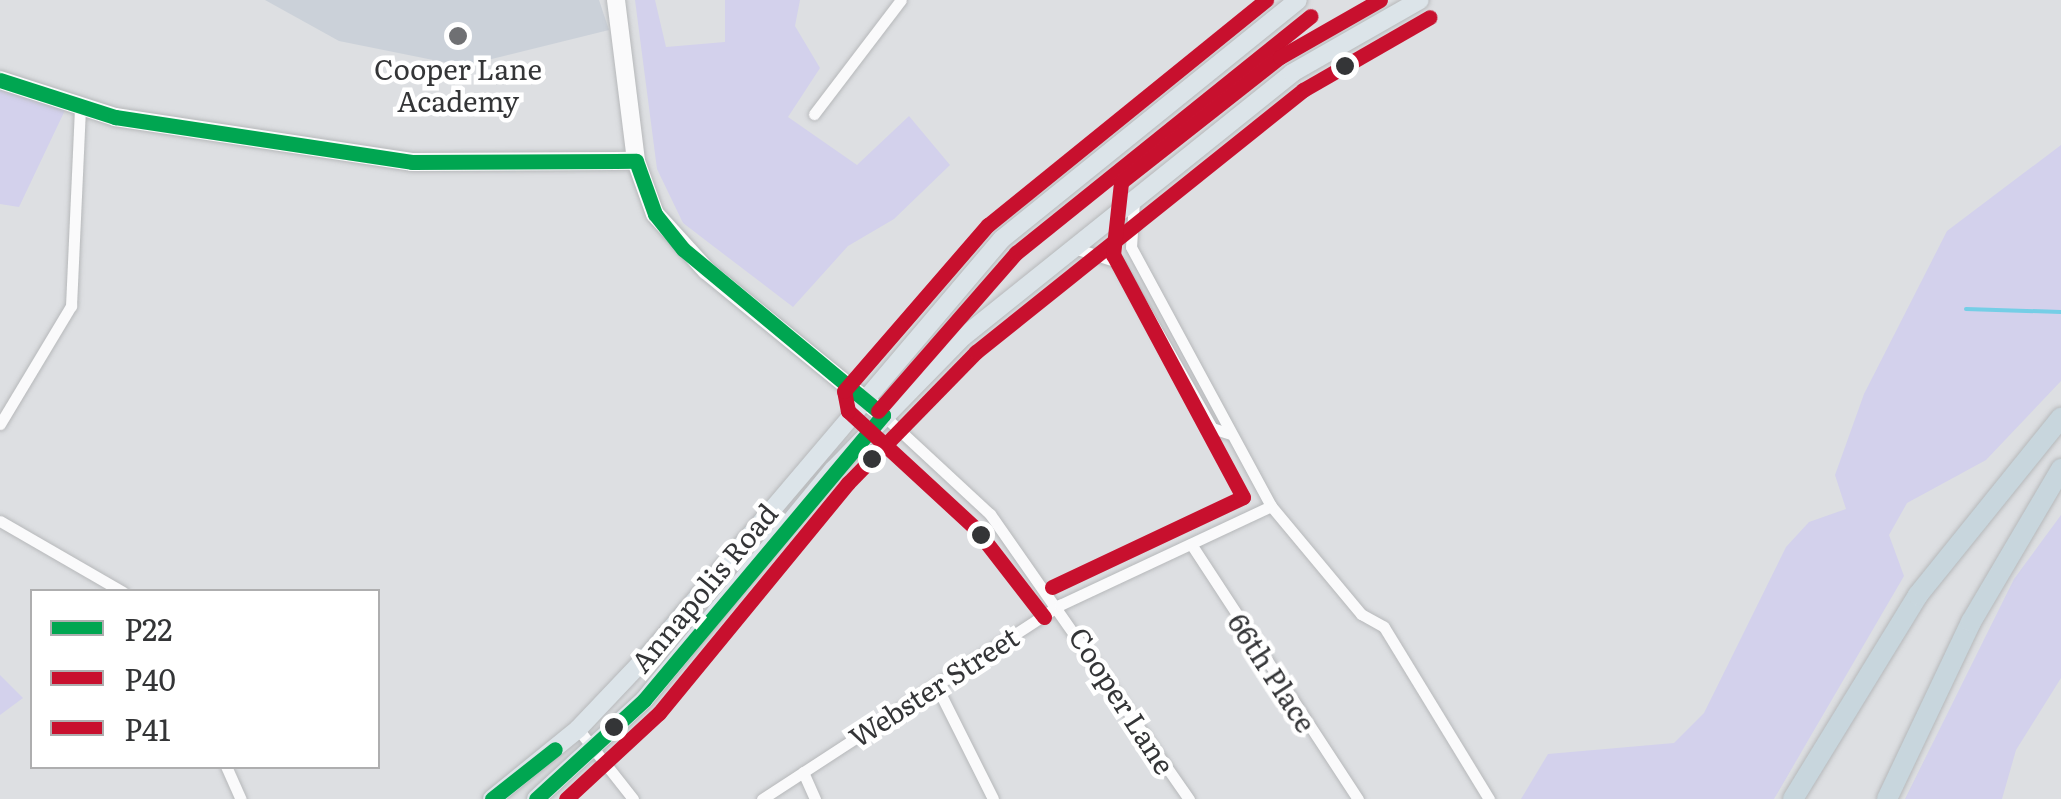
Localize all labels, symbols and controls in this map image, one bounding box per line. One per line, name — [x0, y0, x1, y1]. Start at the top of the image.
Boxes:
marker: Cooper Lane Academy — [447, 25, 469, 47]
place label: Cooper Lane Academy — [374, 51, 542, 117]
unlabelled marker — [1335, 56, 1355, 76]
unlabelled marker — [862, 449, 882, 469]
street label: Annapolis Road — [623, 496, 783, 678]
unlabelled marker — [971, 525, 991, 545]
legend — [30, 589, 380, 769]
text: P22 — [124, 606, 172, 650]
street label: 66th Place — [1222, 606, 1324, 738]
street label: Webster Street — [842, 619, 1024, 753]
street label: Cooper Lane — [1063, 620, 1183, 780]
text: P40 — [124, 656, 176, 700]
text: P41 — [124, 706, 171, 750]
unlabelled marker — [604, 717, 624, 737]

